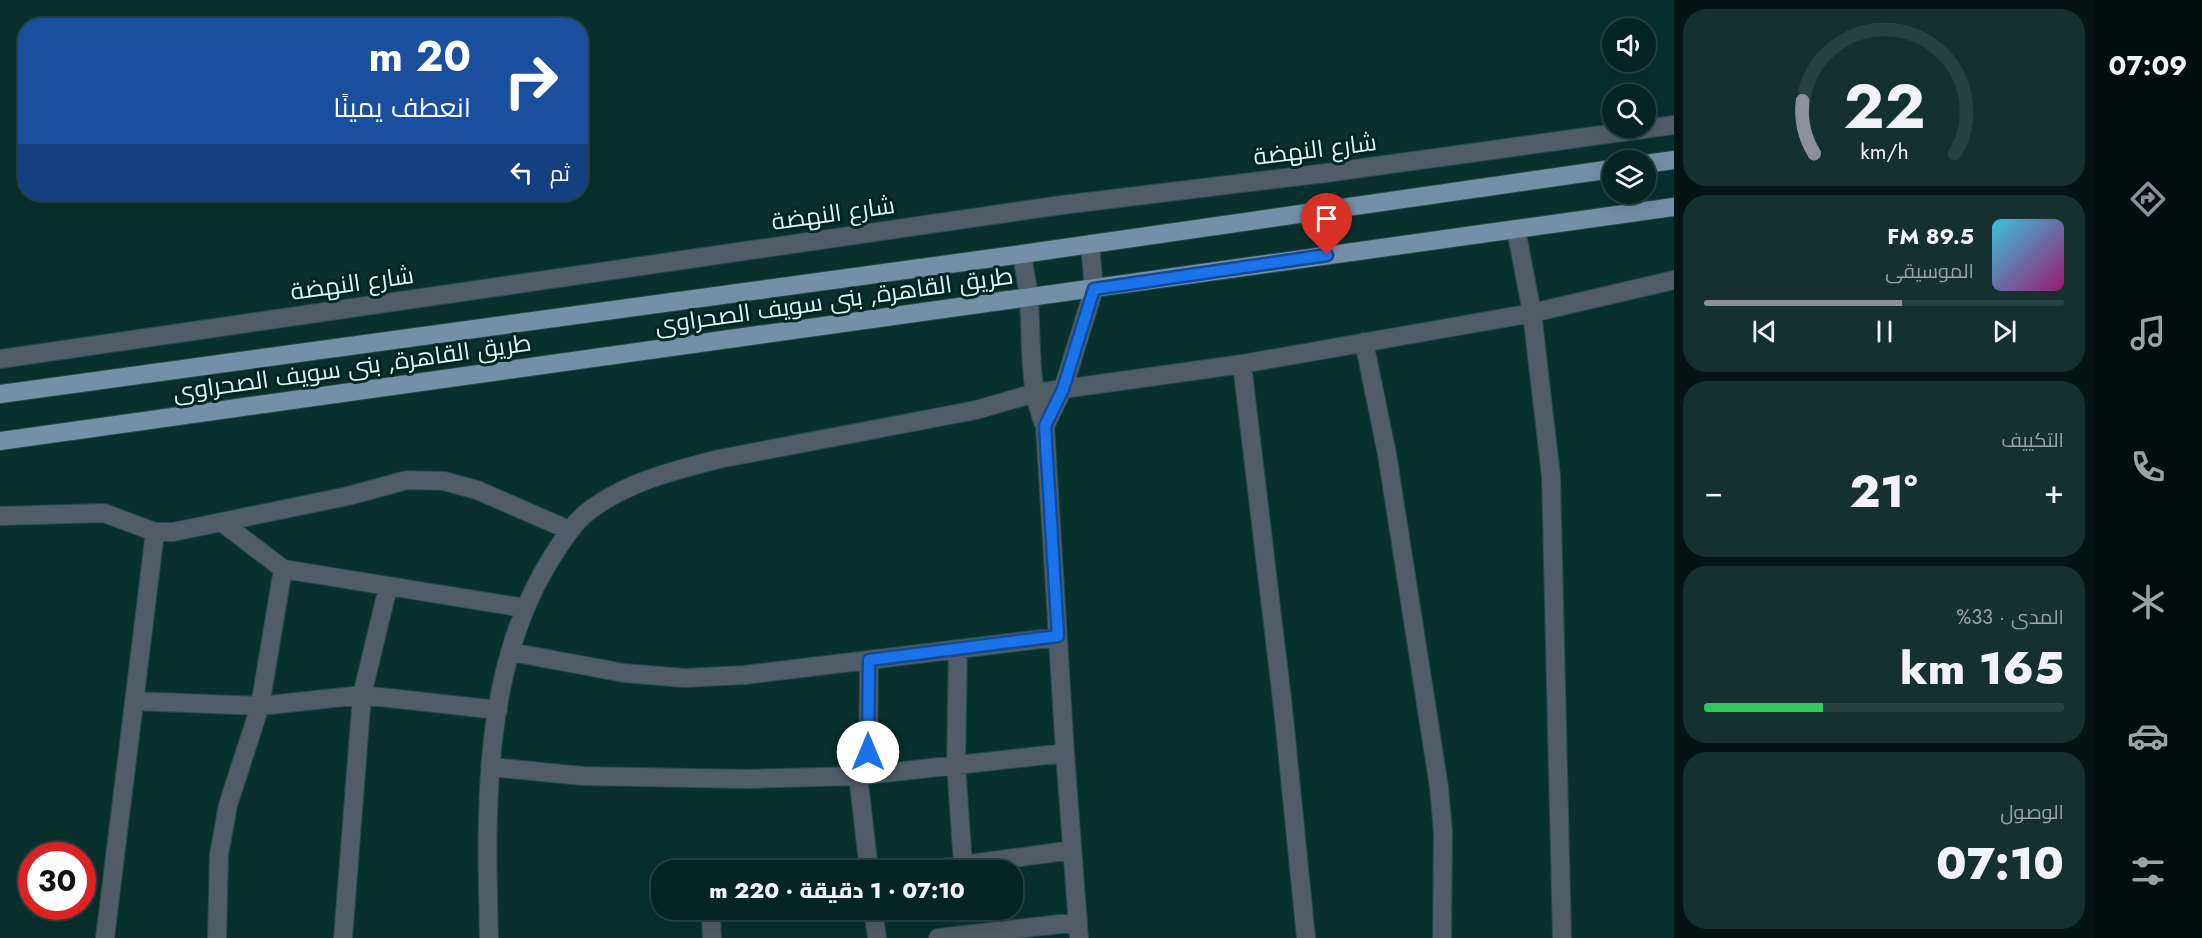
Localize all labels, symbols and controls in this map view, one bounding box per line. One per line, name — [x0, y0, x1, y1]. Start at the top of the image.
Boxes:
map controls — [1602, 18, 1656, 204]
button: sound — [1602, 18, 1656, 72]
text: 20 m — [369, 26, 471, 87]
icon: right — [492, 42, 570, 120]
text: 07:09 — [2109, 46, 2187, 85]
text: 22 — [1843, 62, 1925, 152]
button: search — [1602, 84, 1656, 138]
text: انعطف يمينًا — [333, 88, 471, 127]
street label: شارع النهضة — [1251, 124, 1379, 174]
text: km/h — [1860, 137, 1908, 168]
button: layers — [1602, 150, 1656, 204]
icon: left — [505, 156, 538, 189]
text: ثم — [550, 157, 570, 189]
icon: directions — [2127, 178, 2169, 220]
street label: شارع النهضة — [769, 187, 897, 239]
pin — [1301, 193, 1352, 255]
icon: arrive — [1310, 202, 1343, 235]
text: 89.5 FM — [1887, 220, 1974, 252]
street label: شارع النهضة — [288, 257, 416, 309]
text: الموسيقى — [1885, 257, 1974, 286]
street label: طريق القاهرة, بنى سويف الصحراوى — [653, 258, 1015, 342]
icon: music — [2127, 312, 2169, 354]
icon: previous — [1748, 315, 1781, 348]
icon: pause — [1868, 315, 1901, 348]
icon: next — [1988, 315, 2021, 348]
street label: طريق القاهرة, بنى سويف الصحراوى — [171, 325, 533, 409]
text: التكييف — [2001, 426, 2064, 455]
icon: phone — [2127, 446, 2169, 488]
text: 21° — [1850, 459, 1918, 524]
text: − — [1704, 468, 1723, 515]
text: + — [2044, 468, 2064, 515]
icon: climate — [2127, 581, 2169, 623]
text: المدى · 33% — [1956, 603, 2064, 632]
text: 165 km — [1900, 636, 2064, 701]
icon: car — [2127, 715, 2169, 757]
position arrow — [836, 720, 900, 784]
text: الوصول — [2000, 798, 2064, 827]
text: 07:10 — [1936, 831, 2064, 896]
speed limit sign: 30 — [18, 842, 96, 920]
icon: filters — [2127, 850, 2169, 892]
text: 07:10 · 1 دقيقة · 220 m — [709, 874, 965, 906]

